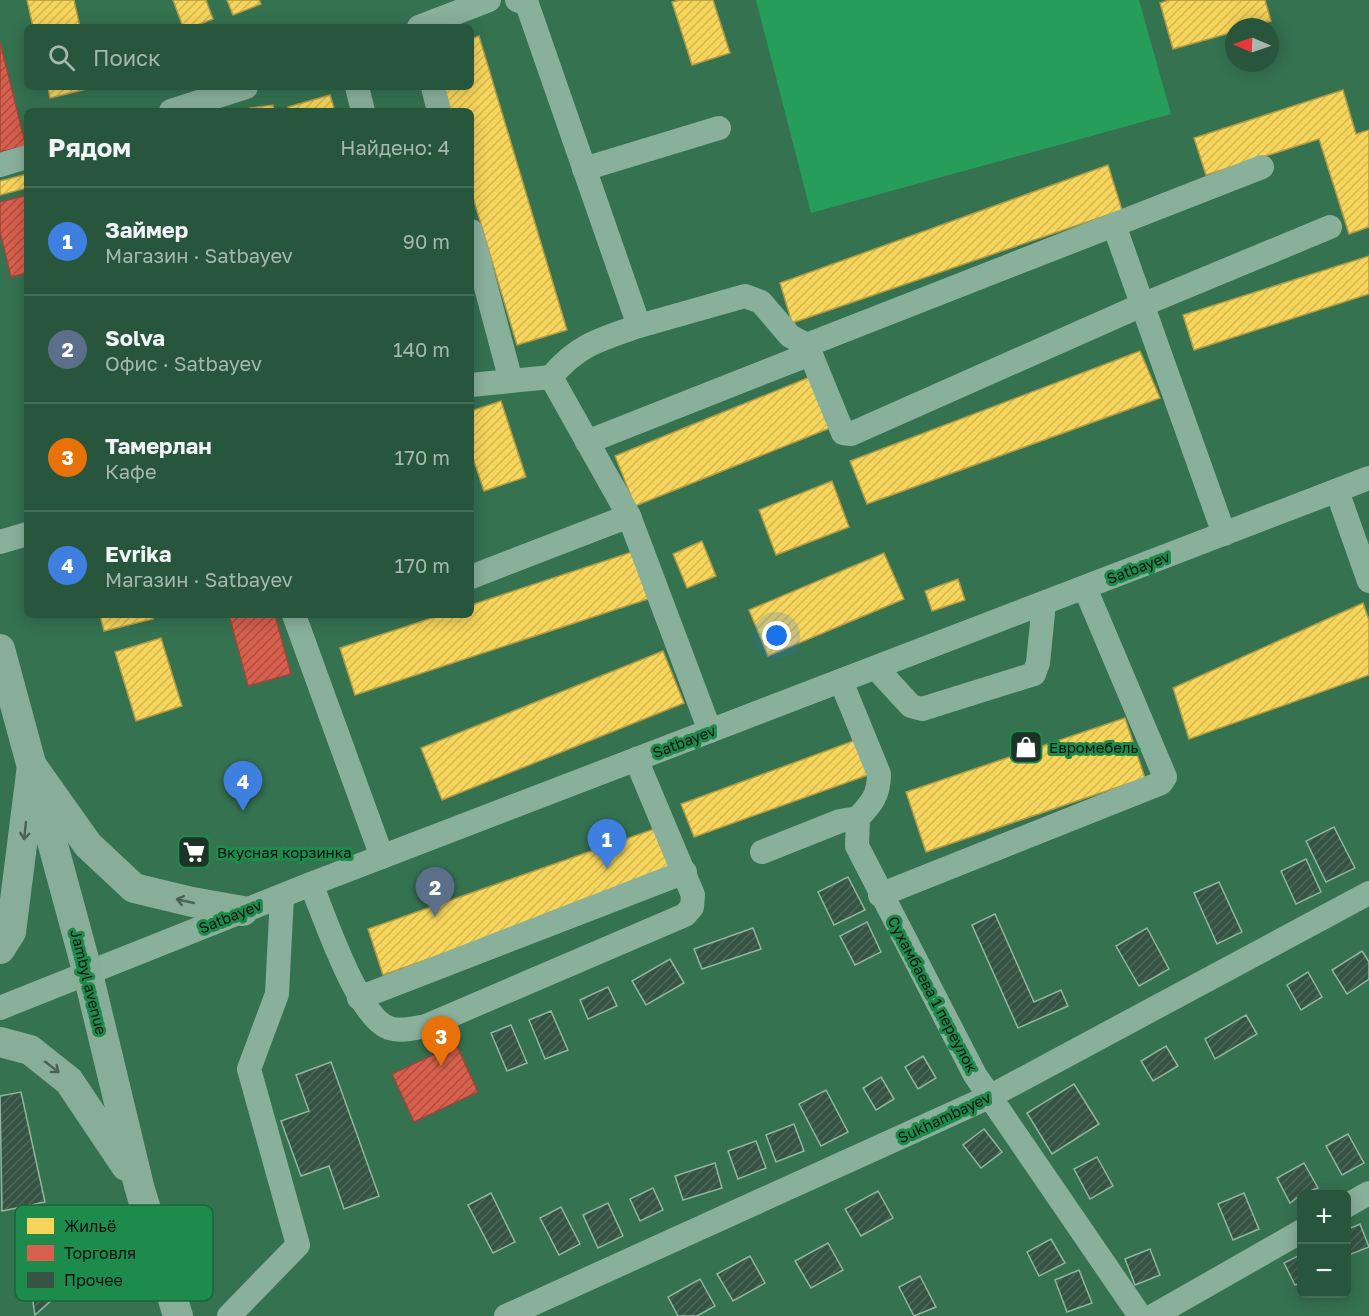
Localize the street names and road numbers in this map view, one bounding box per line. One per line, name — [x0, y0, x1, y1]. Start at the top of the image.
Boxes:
street label: Satbayev — [1104, 547, 1173, 587]
street label: Satbayev — [650, 721, 719, 761]
street label: Satbayev — [196, 895, 265, 937]
street label: Сухамбаева 1 переулок — [884, 913, 982, 1075]
street label: Jambyl avenue — [67, 927, 111, 1037]
street label: Sukhambayev — [895, 1087, 994, 1146]

